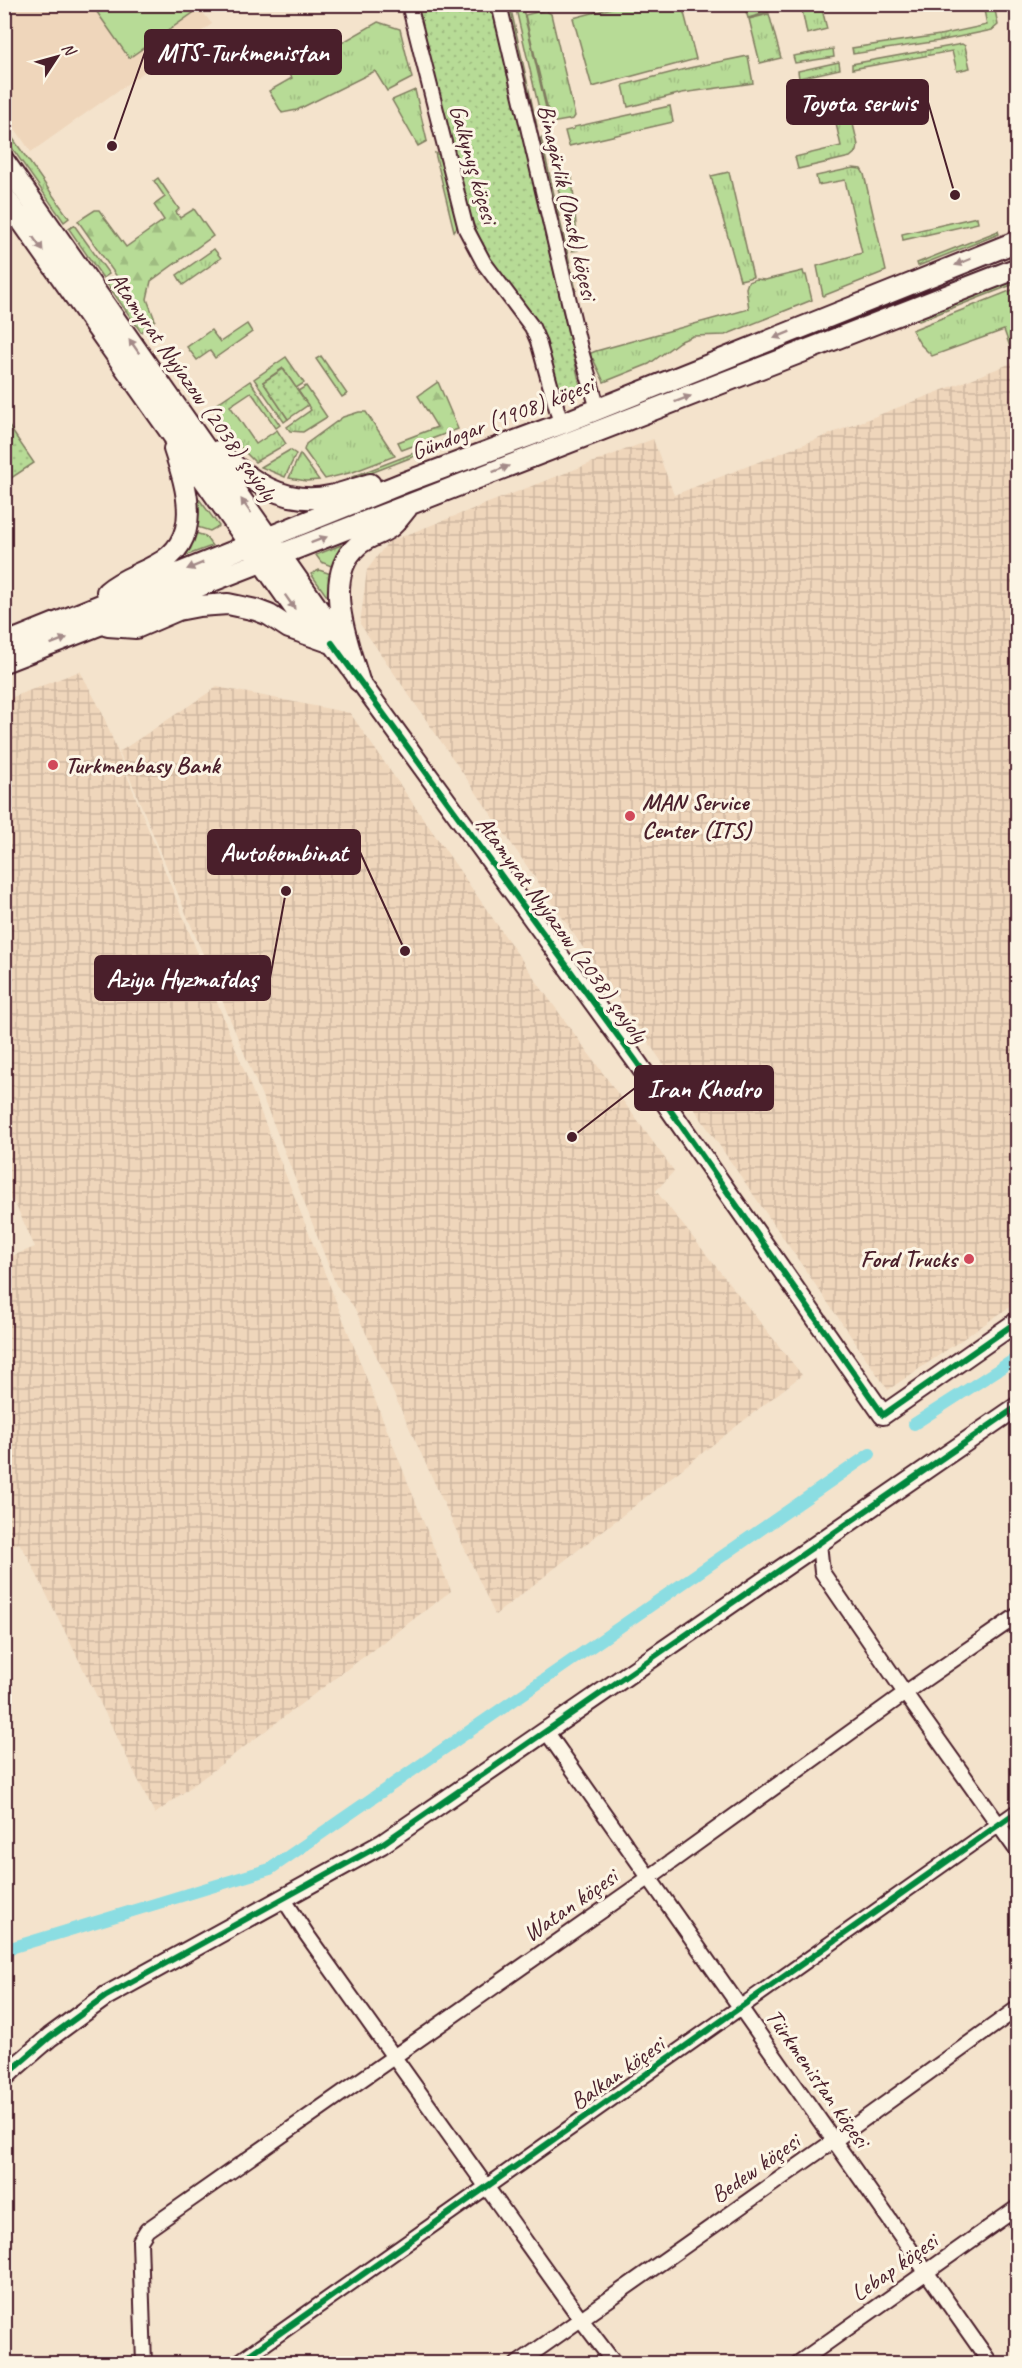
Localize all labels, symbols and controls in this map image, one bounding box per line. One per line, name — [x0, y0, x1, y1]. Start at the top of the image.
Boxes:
north arrow — [27, 27, 87, 87]
callout: MTS-Turkmenistan — [145, 30, 341, 74]
text: MTS-Turkmenistan — [157, 36, 330, 69]
text: N — [57, 39, 81, 61]
callout: Toyota serwis — [787, 80, 928, 124]
text: Toyota serwis — [799, 86, 920, 119]
street label: Galkynyş köçesi — [443, 101, 506, 229]
street label: Binagärlik (Omsk) köçesi — [531, 102, 606, 305]
one-way arrow — [32, 235, 44, 251]
one-way arrow — [954, 258, 972, 268]
street label: Atamyrat Nyýazow (2038) şaýoly — [102, 265, 285, 508]
one-way arrow — [773, 330, 791, 340]
one-way arrow — [128, 339, 140, 355]
street label: Gündogar (1908) köçesi — [407, 369, 600, 467]
one-way arrow — [674, 394, 692, 403]
one-way arrow — [492, 464, 510, 474]
one-way arrow — [241, 498, 253, 513]
one-way arrow — [310, 535, 328, 544]
one-way arrow — [186, 562, 204, 571]
one-way arrow — [284, 594, 296, 610]
one-way arrow — [50, 636, 68, 645]
place label: Turkmenbasy Bank — [65, 750, 221, 780]
marker: Turkmenbasy Bank — [46, 758, 60, 772]
place label: MAN Service Center (ITS) — [642, 787, 753, 845]
marker: MAN Service Center (ITS) — [623, 809, 637, 823]
street label: Atamyrat Nyýazow (2038) şaýoly — [470, 810, 656, 1050]
callout: Awtokombinat — [208, 830, 360, 874]
text: Awtokombinat — [220, 836, 350, 869]
callout: Aziya Hyzmatdaş — [95, 956, 270, 1000]
text: Aziya Hyzmatdaş — [106, 962, 261, 995]
callout: Iran Khodro — [635, 1066, 773, 1110]
text: Iran Khodro — [647, 1072, 762, 1105]
place label: Ford Trucks — [861, 1244, 960, 1274]
marker: Ford Trucks — [962, 1252, 976, 1266]
street label: Watan köçesi — [517, 1860, 625, 1948]
street label: Türkmenistan köçesi — [759, 2003, 878, 2155]
street label: Balkan köçesi — [564, 2028, 672, 2116]
street label: Bedew köçesi — [705, 2125, 807, 2210]
street label: Lebap köçesi — [845, 2225, 945, 2308]

